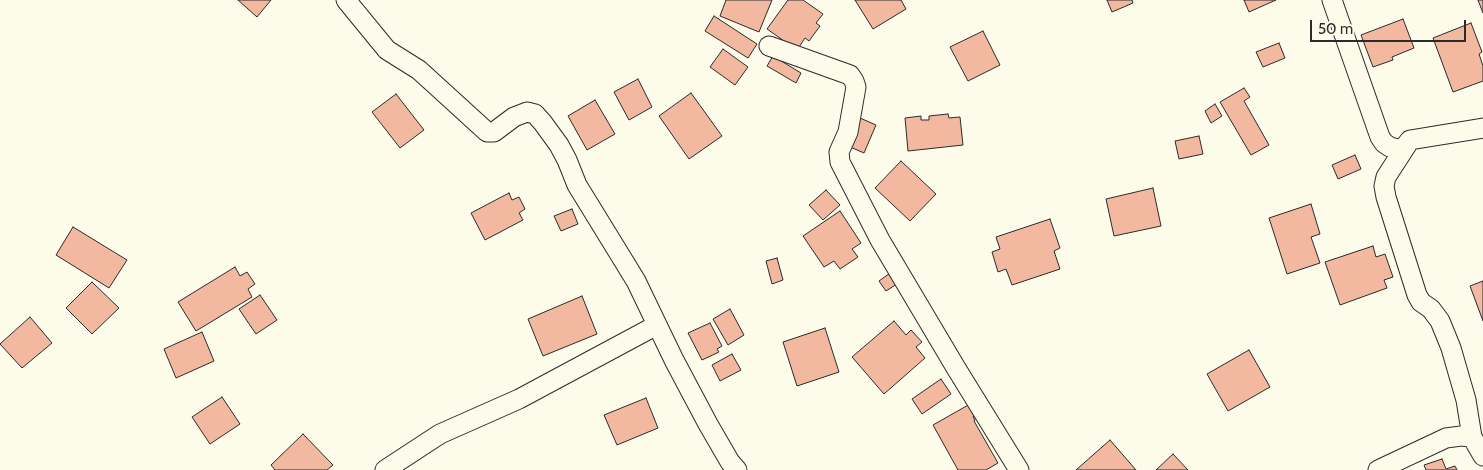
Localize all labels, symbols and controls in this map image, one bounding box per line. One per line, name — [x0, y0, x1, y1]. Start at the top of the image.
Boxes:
scale bar — [1313, 10, 1469, 42]
text: 50 m — [1318, 20, 1353, 38]

